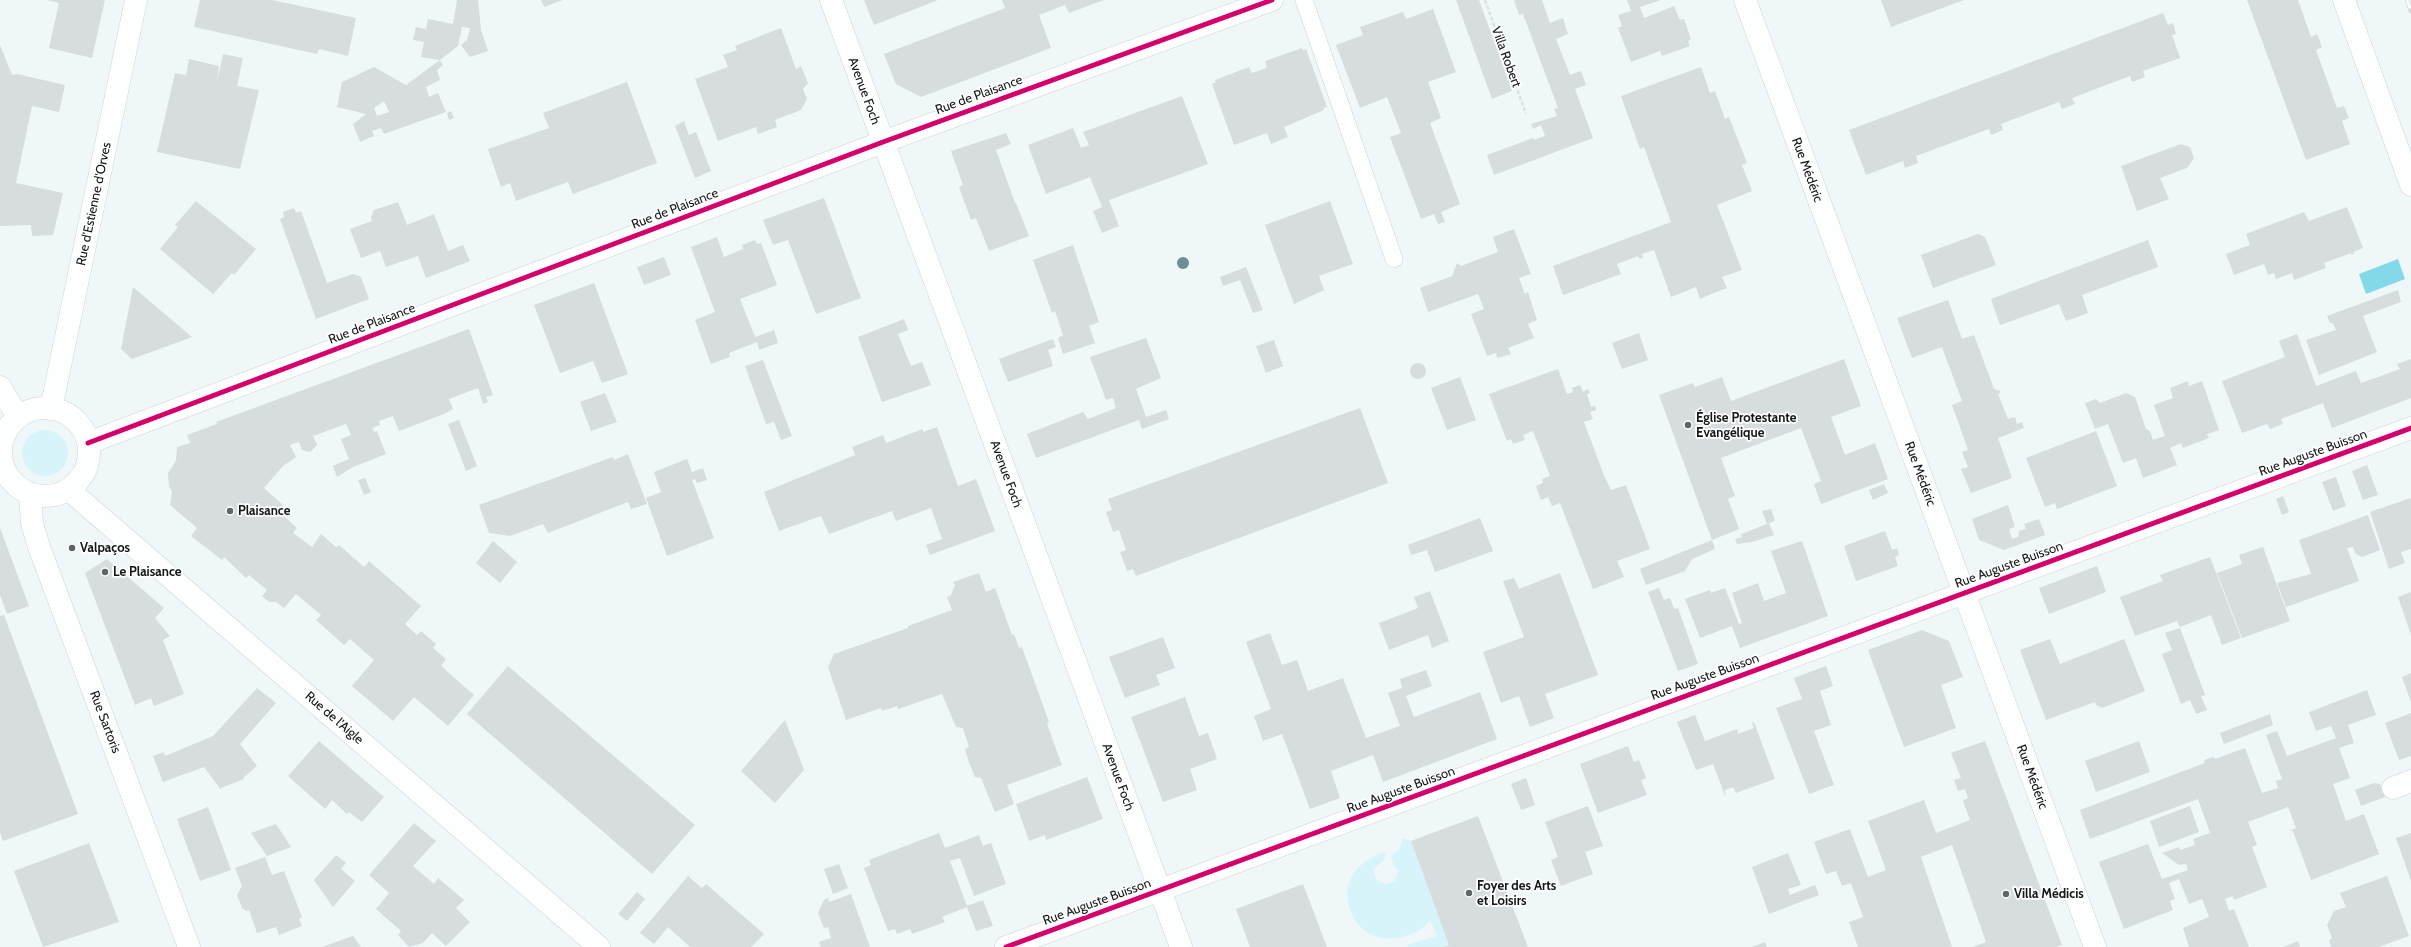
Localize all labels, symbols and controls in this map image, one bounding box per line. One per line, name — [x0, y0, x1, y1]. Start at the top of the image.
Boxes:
street label: Villa Robert — [1488, 24, 1524, 90]
street label: Avenue Foch — [845, 55, 883, 127]
street label: Rue de Plaisance — [933, 72, 1025, 118]
street label: Rue Médéric — [1788, 135, 1826, 205]
street label: Rue d'Estienne d'Orves — [73, 141, 115, 267]
street label: Rue de Plaisance — [629, 185, 721, 233]
street label: Rue de Plaisance — [326, 300, 418, 348]
place label: Église Protestante Evangélique — [1696, 410, 1796, 441]
marker: Église Protestante Evangélique — [1683, 420, 1693, 430]
street label: Rue Auguste Buisson — [2257, 426, 2369, 480]
street label: Avenue Foch — [987, 438, 1025, 510]
street label: Rue Médéric — [1901, 439, 1939, 509]
place label: Plaisance — [238, 503, 290, 519]
marker: Plaisance — [225, 506, 235, 516]
street label: Rue Auguste Buisson — [1953, 538, 2065, 592]
place label: Valpaços — [80, 540, 130, 556]
marker: Valpaços — [67, 543, 77, 553]
place label: Le Plaisance — [113, 564, 181, 580]
marker: Le Plaisance — [100, 567, 110, 577]
street label: Rue Auguste Buisson — [1649, 650, 1761, 704]
street label: Rue de l'Aigle — [302, 688, 366, 748]
street label: Rue Sartoris — [86, 689, 124, 755]
street label: Avenue Foch — [1099, 741, 1137, 813]
street label: Rue Médéric — [2013, 742, 2051, 812]
street label: Rue Auguste Buisson — [1345, 763, 1457, 817]
street label: Rue Auguste Buisson — [1041, 875, 1153, 929]
place label: Foyer des Arts et Loisirs — [1477, 878, 1556, 909]
place label: Villa Médicis — [2014, 886, 2084, 902]
marker: Foyer des Arts et Loisirs — [1464, 888, 1474, 898]
marker: Villa Médicis — [2001, 889, 2011, 899]

